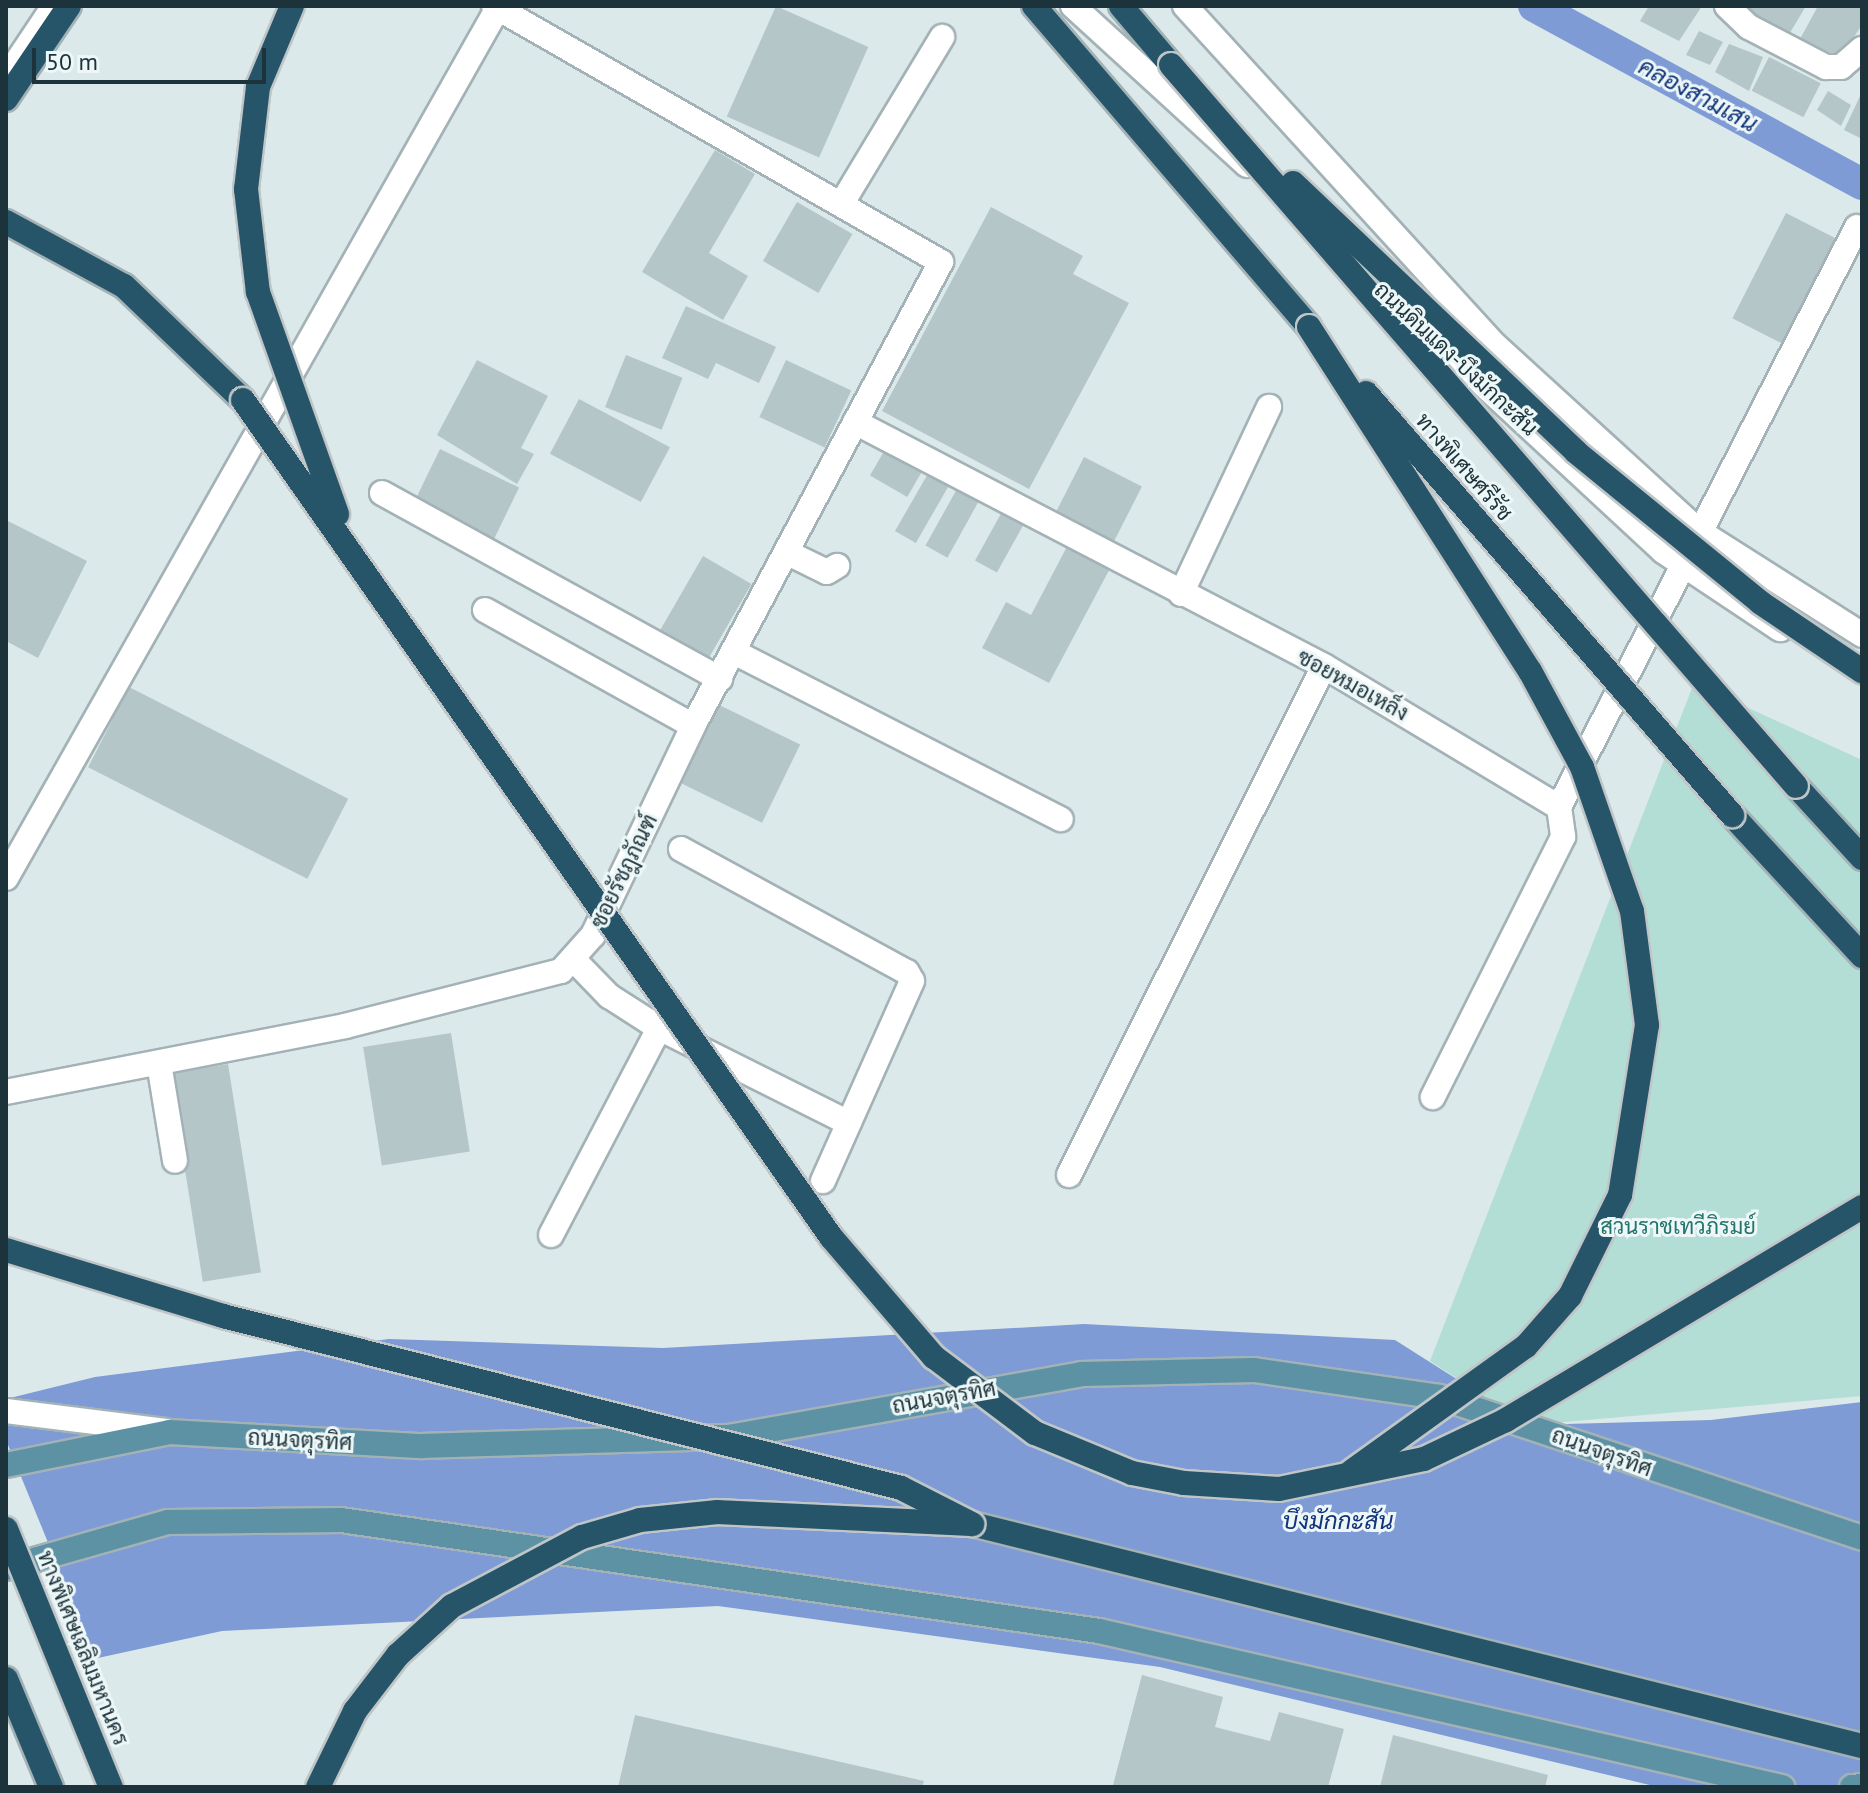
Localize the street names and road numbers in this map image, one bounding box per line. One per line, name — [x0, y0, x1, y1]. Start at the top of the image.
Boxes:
street label: ถนนดินแดง-บึงมักกะสัน — [1369, 277, 1543, 441]
street label: ทางพิเศษศรีรัช — [1410, 408, 1518, 526]
street label: ซอยหมอเหล็ง — [1293, 644, 1413, 726]
street label: ซอยรัชฎภัณฑ์ — [585, 810, 663, 932]
street label: ถนนจตุรทิศ — [890, 1375, 998, 1419]
street label: ถนนจตุรทิศ — [1548, 1422, 1656, 1482]
street label: ถนนจตุรทิศ — [247, 1424, 353, 1456]
street label: ทางพิเศษเฉลิมมหานคร — [32, 1547, 134, 1749]

